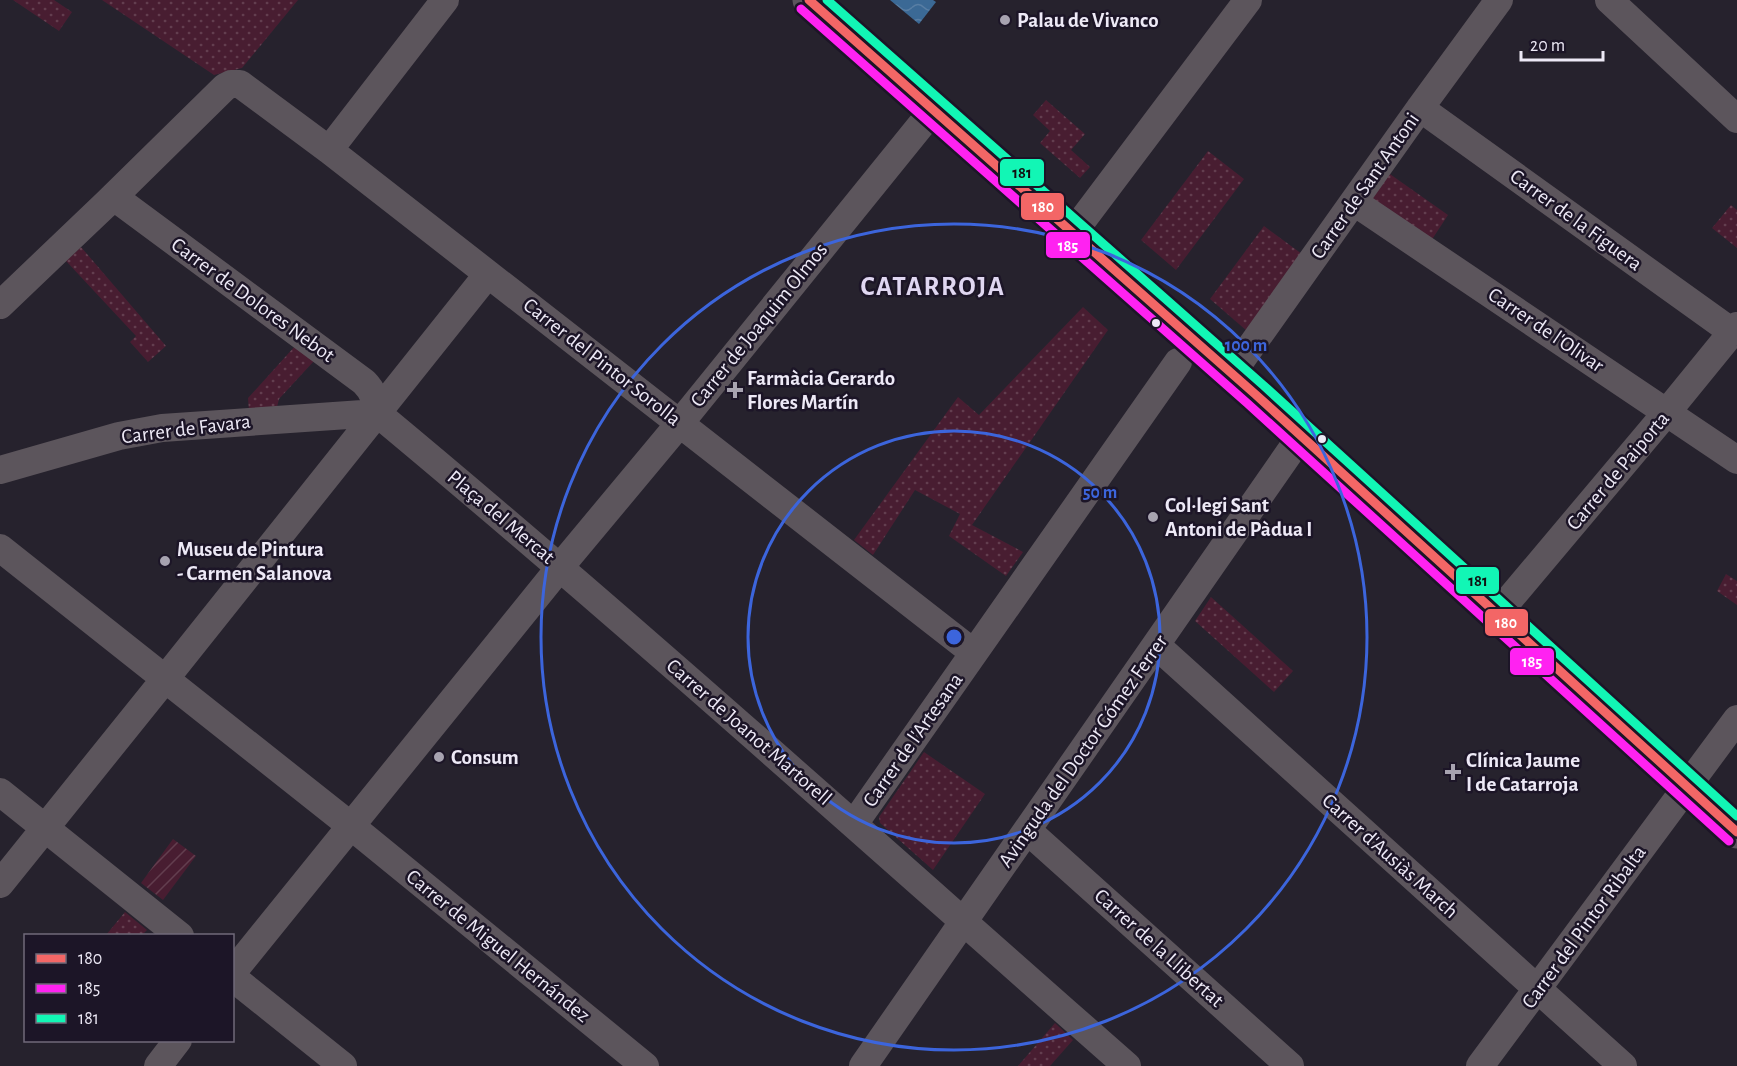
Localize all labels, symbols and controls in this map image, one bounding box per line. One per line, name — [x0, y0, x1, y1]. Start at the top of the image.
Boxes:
place label: Palau de Vivanco — [1017, 10, 1159, 31]
marker: Palau de Vivanco — [998, 13, 1012, 27]
scale bar — [1521, 24, 1604, 62]
text: 20 m — [1530, 37, 1565, 55]
street label: Carrer de Sant Antoni — [1307, 109, 1423, 263]
line badge: 181 — [999, 158, 1045, 187]
text: 181 — [1012, 165, 1032, 181]
street label: Carrer de la Figuera — [1506, 165, 1646, 275]
line badge: 180 — [1020, 192, 1065, 221]
text: 180 — [1032, 199, 1054, 215]
line badge: 185 — [1045, 231, 1091, 259]
street label: Carrer de Dolores Nebot — [167, 234, 339, 366]
text: 185 — [1058, 238, 1078, 254]
street label: Carrer de Joaquim Olmos — [687, 239, 831, 411]
district label: CATARROJA — [861, 273, 1005, 300]
street label: Carrer de l'Olivar — [1484, 284, 1608, 376]
street label: Carrer del Pintor Sorolla — [519, 294, 685, 430]
unlabelled marker — [1150, 317, 1162, 329]
text: 100 m — [1225, 337, 1267, 355]
place label: Farmàcia Gerardo Flores Martín — [747, 368, 895, 413]
marker: Farmàcia Gerardo Flores Martín — [728, 383, 742, 397]
street label: Carrer de Paiporta — [1563, 408, 1673, 534]
street label: Carrer de Favara — [120, 411, 252, 447]
unlabelled marker — [1316, 433, 1328, 445]
street label: Plaça del Mercat — [443, 466, 559, 568]
text: 50 m — [1083, 484, 1117, 502]
place label: Col·legi Sant Antoni de Pàdua I — [1165, 495, 1312, 540]
marker: Col·legi Sant Antoni de Pàdua I — [1146, 510, 1160, 524]
place label: Museu de Pintura - Carmen Salanova — [177, 539, 332, 584]
marker: Museu de Pintura - Carmen Salanova — [158, 554, 172, 568]
line badge: 181 — [1455, 566, 1500, 595]
text: 181 — [1468, 573, 1488, 589]
line badge: 180 — [1484, 608, 1529, 637]
text: 180 — [1495, 615, 1517, 631]
centre of rings — [944, 627, 964, 647]
street label: Avinguda del Doctor Gómez Ferrer — [995, 631, 1172, 871]
line badge: 185 — [1509, 647, 1555, 676]
text: 185 — [1522, 654, 1542, 670]
street label: Carrer de Joanot Martorell — [662, 655, 836, 809]
street label: Carrer de l'Artesana — [859, 669, 967, 811]
place label: Consum — [451, 747, 519, 768]
marker: Consum — [432, 750, 446, 764]
place label: Clínica Jaume I de Catarroja — [1466, 750, 1580, 795]
marker: Clínica Jaume I de Catarroja — [1444, 763, 1462, 781]
street label: Carrer d'Ausiàs March — [1318, 790, 1462, 922]
street label: Carrer del Pintor Ribalta — [1518, 842, 1650, 1012]
street label: Carrer de Miguel Hernández — [402, 866, 594, 1026]
street label: Carrer de la Llibertat — [1090, 885, 1228, 1011]
legend — [24, 934, 234, 1042]
text: 180 — [78, 950, 102, 968]
text: 185 — [78, 980, 100, 998]
text: 181 — [78, 1010, 99, 1028]

